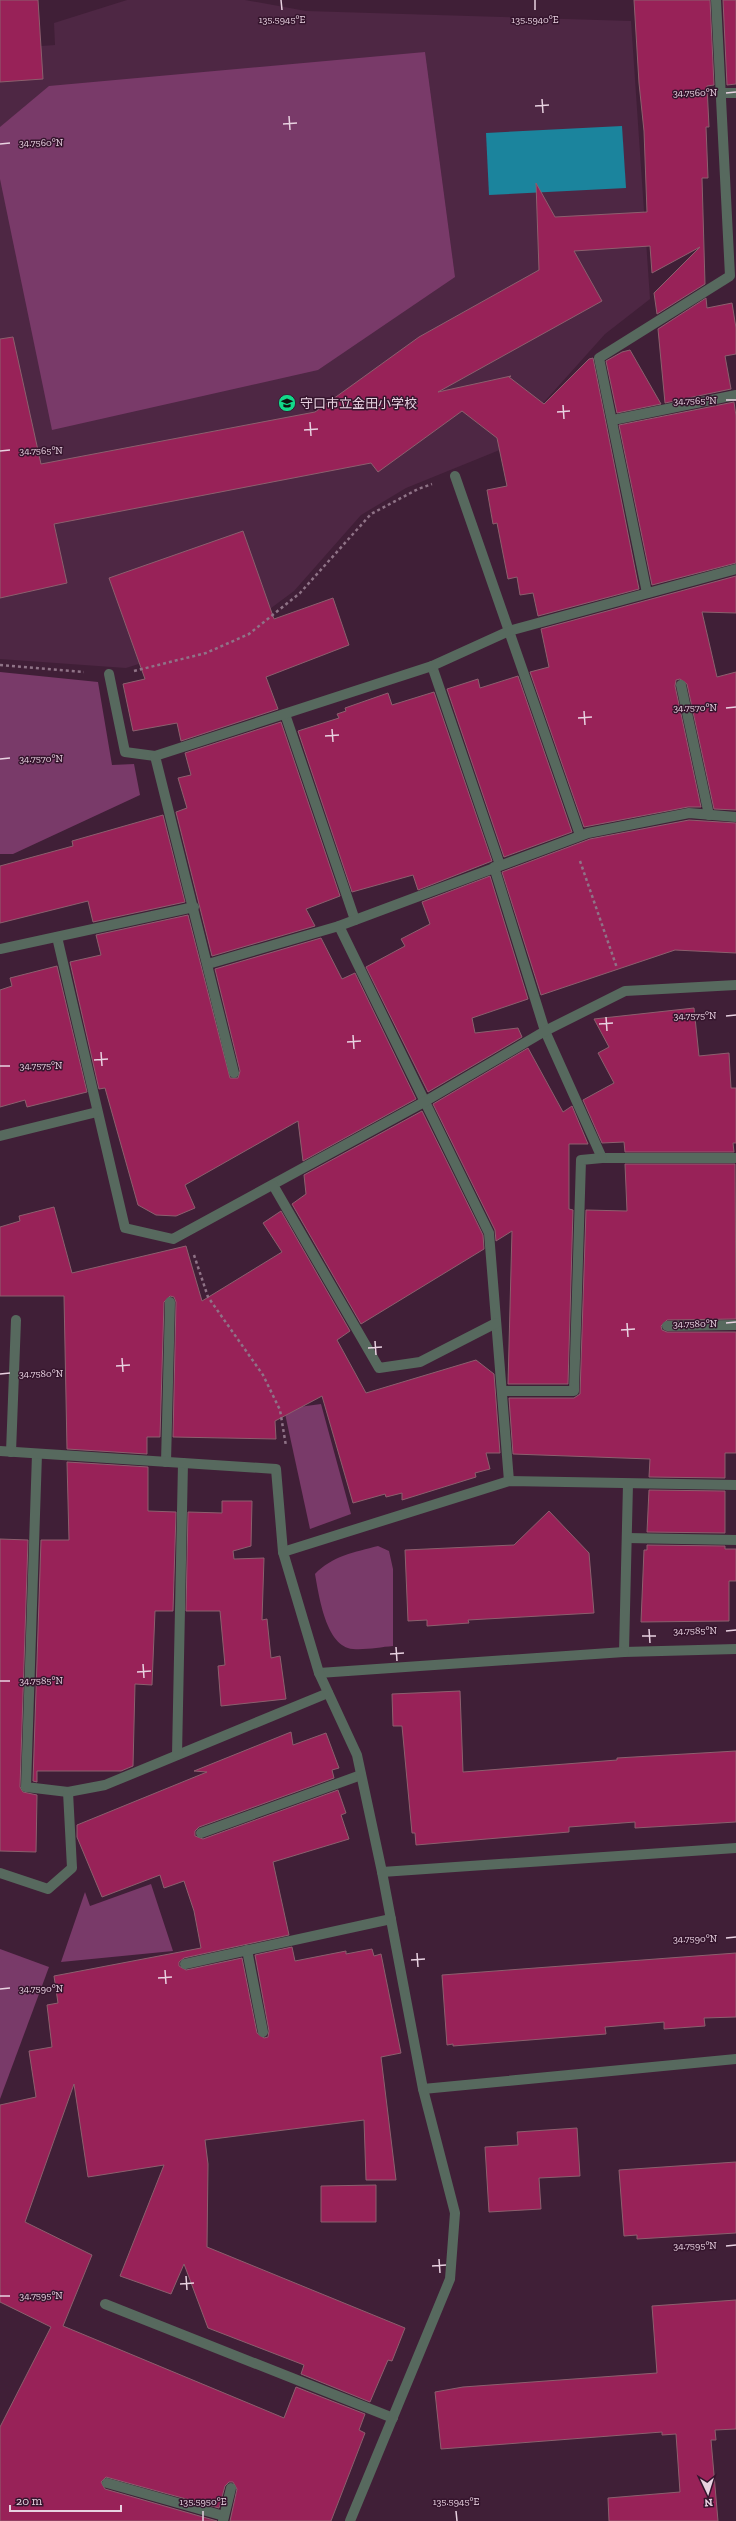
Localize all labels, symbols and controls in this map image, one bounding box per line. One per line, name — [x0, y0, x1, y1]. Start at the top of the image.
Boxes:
text: 135.5945°E — [259, 14, 305, 26]
text: 135.5940°E — [511, 14, 559, 26]
text: 34.7560°N — [673, 87, 718, 99]
text: 34.7560°N — [19, 137, 64, 149]
school or university icon: 守口市立金田小学校 — [277, 393, 297, 413]
text: 34.7565°N — [673, 395, 717, 407]
place label: 守口市立金田小学校 — [300, 396, 417, 411]
text: 34.7565°N — [19, 445, 63, 457]
text: 34.7570°N — [673, 702, 717, 714]
text: 34.7570°N — [19, 753, 63, 765]
text: 34.7575°N — [674, 1010, 717, 1022]
text: 34.7575°N — [20, 1060, 63, 1072]
text: 34.7580°N — [673, 1318, 718, 1330]
text: 34.7580°N — [19, 1368, 64, 1380]
text: 34.7585°N — [673, 1625, 717, 1637]
text: 34.7585°N — [19, 1675, 63, 1687]
text: 34.7590°N — [673, 1933, 718, 1945]
text: 34.7590°N — [19, 1983, 64, 1995]
text: 34.7595°N — [673, 2240, 717, 2252]
text: 34.7595°N — [19, 2290, 63, 2302]
north arrow — [688, 2473, 728, 2513]
scale bar — [10, 2487, 121, 2513]
text: 20 m — [16, 2494, 43, 2508]
text: 135.5950°E — [179, 2496, 227, 2508]
text: 135.5945°E — [433, 2496, 479, 2508]
text: N — [703, 2496, 713, 2509]

